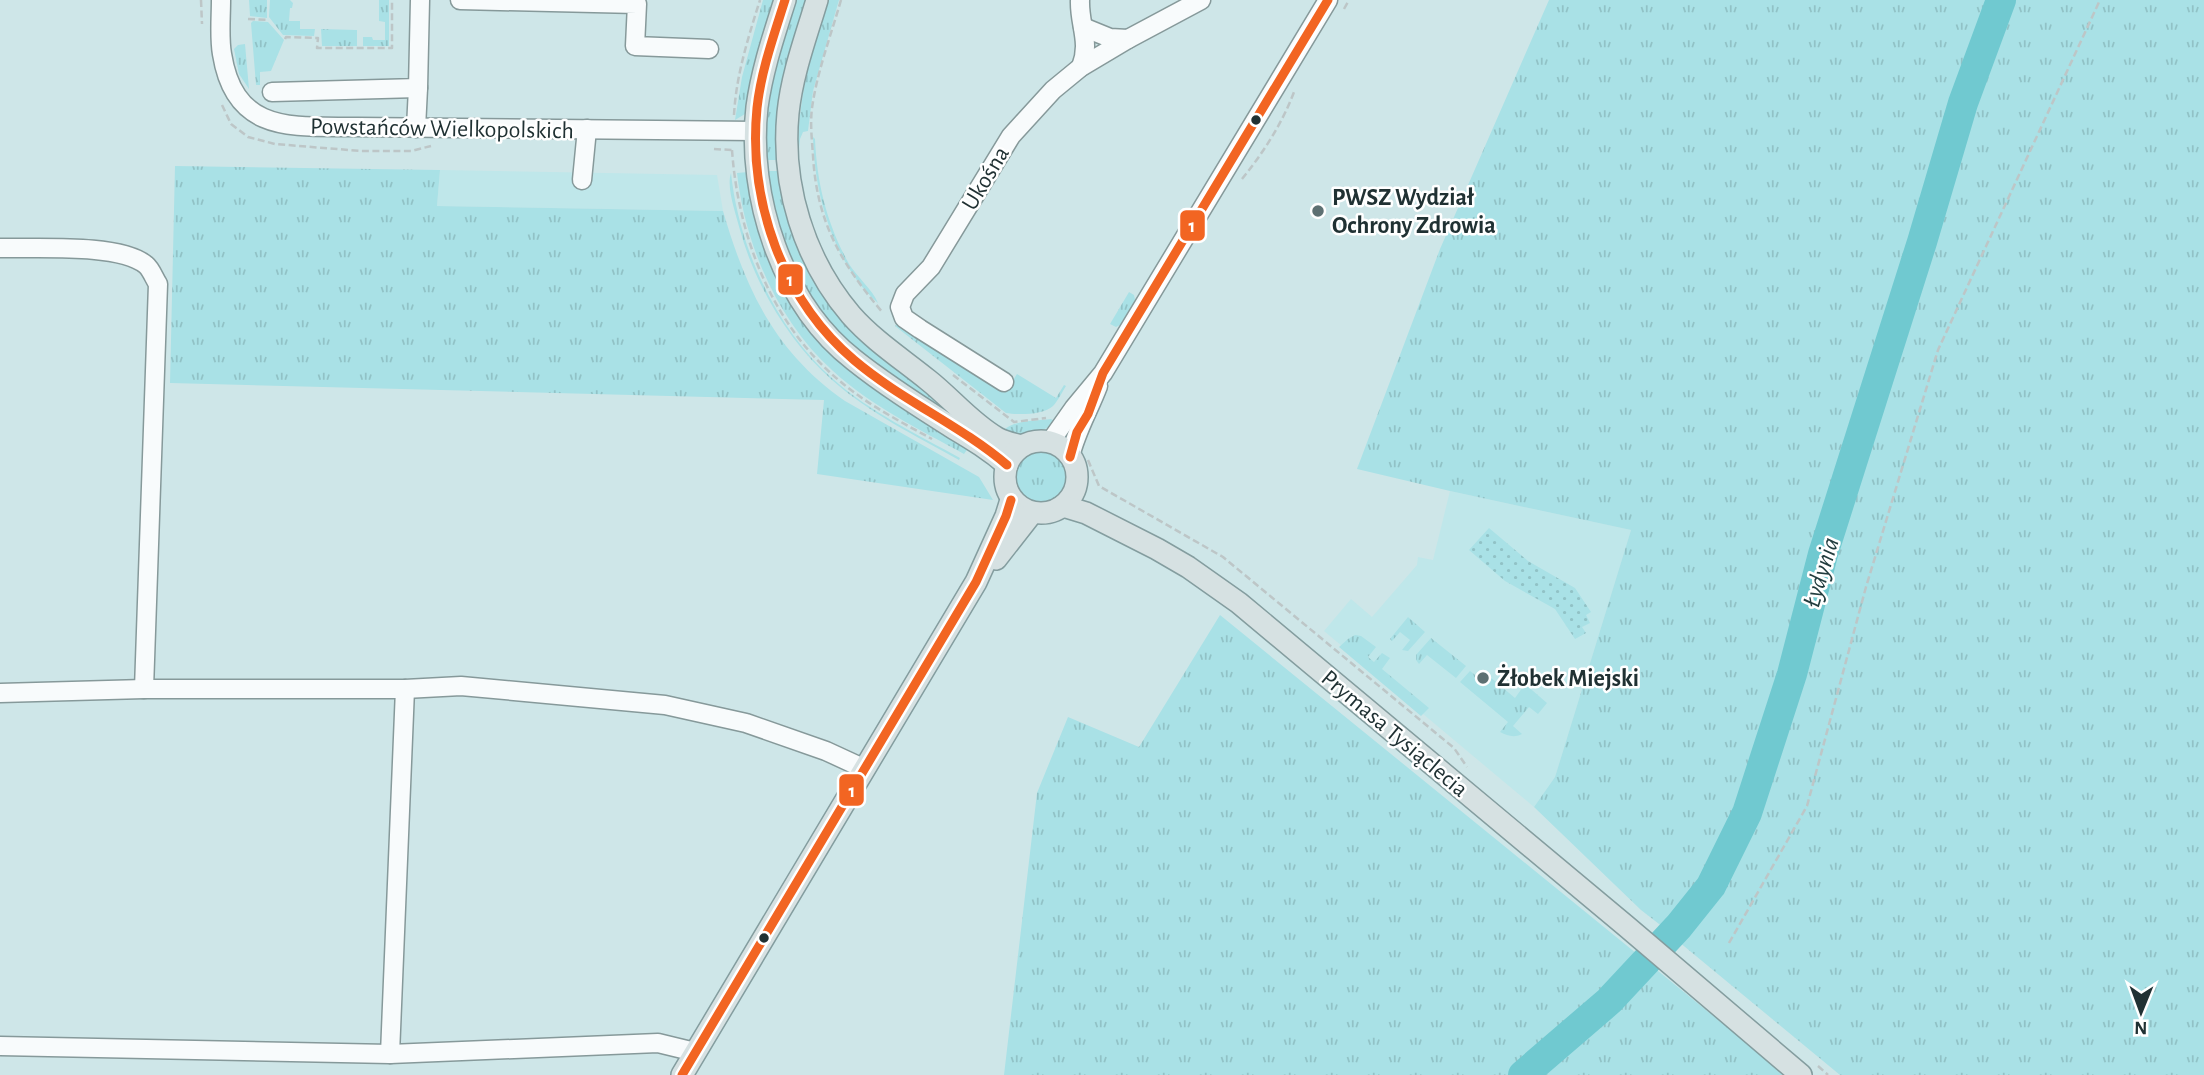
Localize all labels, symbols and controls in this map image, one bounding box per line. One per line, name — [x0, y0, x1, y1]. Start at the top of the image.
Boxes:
unlabelled marker — [1249, 113, 1263, 127]
street label: Powstańców Wielkopolskich — [310, 115, 574, 143]
street label: Ukośna — [958, 142, 1014, 215]
place label: PWSZ Wydział Ochrony Zdrowia — [1332, 186, 1496, 238]
marker: PWSZ Wydział Ochrony Zdrowia — [1310, 203, 1326, 219]
line badge: 1 — [1179, 209, 1206, 242]
text: 1 — [1189, 217, 1195, 236]
line badge: 1 — [777, 263, 804, 296]
text: 1 — [787, 271, 793, 290]
water label: Łydynia — [1798, 534, 1844, 610]
place label: Żłobek Miejski — [1497, 664, 1639, 691]
street label: Prymasa Tysiąclecia — [1316, 666, 1472, 802]
marker: Żłobek Miejski — [1475, 670, 1491, 686]
line badge: 1 — [838, 773, 865, 807]
text: 1 — [849, 782, 855, 801]
unlabelled marker — [757, 931, 771, 945]
north arrow — [2106, 977, 2176, 1047]
text: N — [2134, 1018, 2148, 1037]

